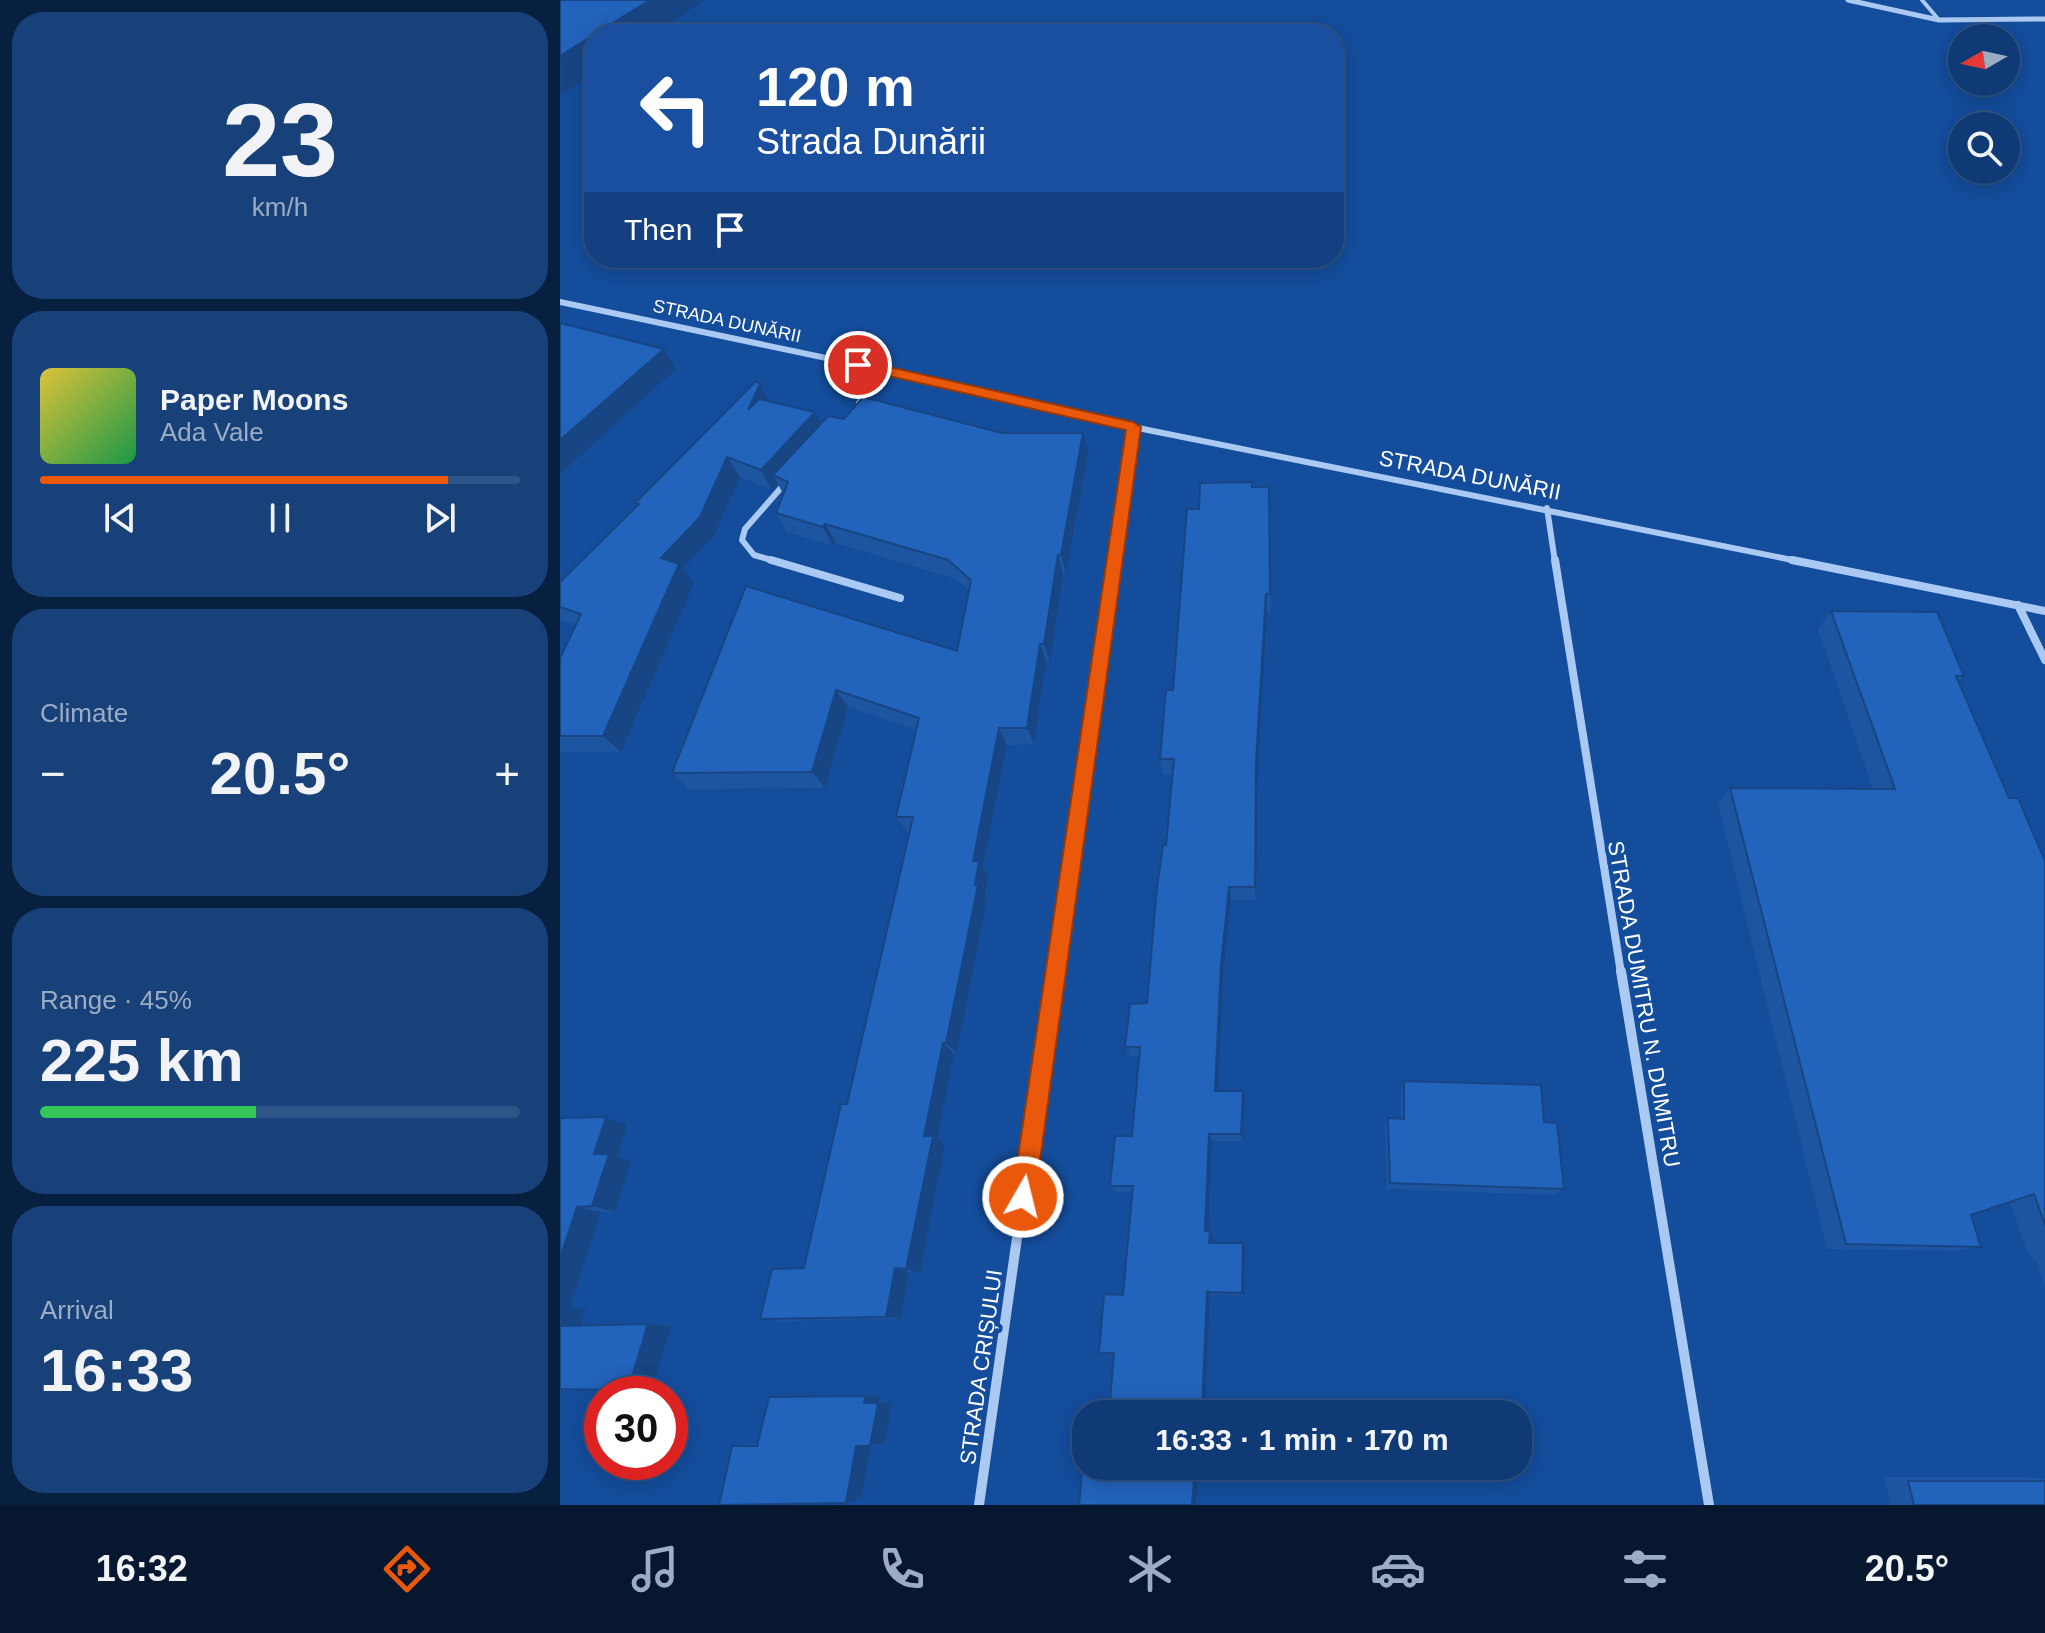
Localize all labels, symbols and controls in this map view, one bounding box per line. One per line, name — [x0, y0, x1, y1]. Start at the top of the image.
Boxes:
north arrow — [1948, 24, 2020, 96]
map controls — [1948, 24, 2020, 184]
text: 120 m — [756, 55, 915, 118]
icon: left — [624, 56, 728, 160]
text: 23 — [222, 82, 338, 198]
button: search — [1948, 112, 2020, 184]
text: Strada Dunării — [756, 121, 986, 162]
text: km/h — [252, 192, 308, 222]
icon: arrive — [708, 208, 752, 252]
text: Then — [624, 213, 692, 246]
street label: STRADA DUNĂRII — [651, 296, 803, 346]
pin — [824, 331, 892, 399]
icon: arrive — [836, 343, 880, 387]
text: Paper Moons — [160, 383, 348, 416]
text: Ada Vale — [160, 417, 264, 447]
street label: STRADA DUNĂRII — [1377, 445, 1563, 505]
icon: previous — [98, 496, 142, 540]
icon: pause — [258, 496, 302, 540]
icon: next — [418, 496, 462, 540]
text: Climate — [40, 698, 128, 728]
text: 20.5° — [210, 740, 350, 807]
text: − — [40, 749, 66, 798]
text: + — [494, 749, 520, 798]
street label: STRADA DUMITRU N. DUMITRU — [1603, 839, 1685, 1169]
text: Range · 45% — [40, 985, 192, 1015]
text: 225 km — [40, 1027, 244, 1094]
position arrow — [981, 1155, 1065, 1239]
street label: STRADA CRIȘULUI — [955, 1268, 1007, 1466]
text: Arrival — [40, 1295, 114, 1325]
text: 16:33 — [40, 1337, 193, 1404]
speed limit sign: 30 — [584, 1376, 688, 1480]
text: 16:33 · 1 min · 170 m — [1155, 1423, 1449, 1456]
icon: directions — [379, 1541, 435, 1597]
icon: music — [627, 1541, 683, 1597]
icon: phone — [874, 1541, 930, 1597]
icon: climate — [1122, 1541, 1178, 1597]
icon: car — [1370, 1541, 1426, 1597]
icon: filters — [1617, 1541, 1673, 1597]
text: 16:32 — [96, 1548, 188, 1589]
text: 20.5° — [1865, 1548, 1949, 1589]

